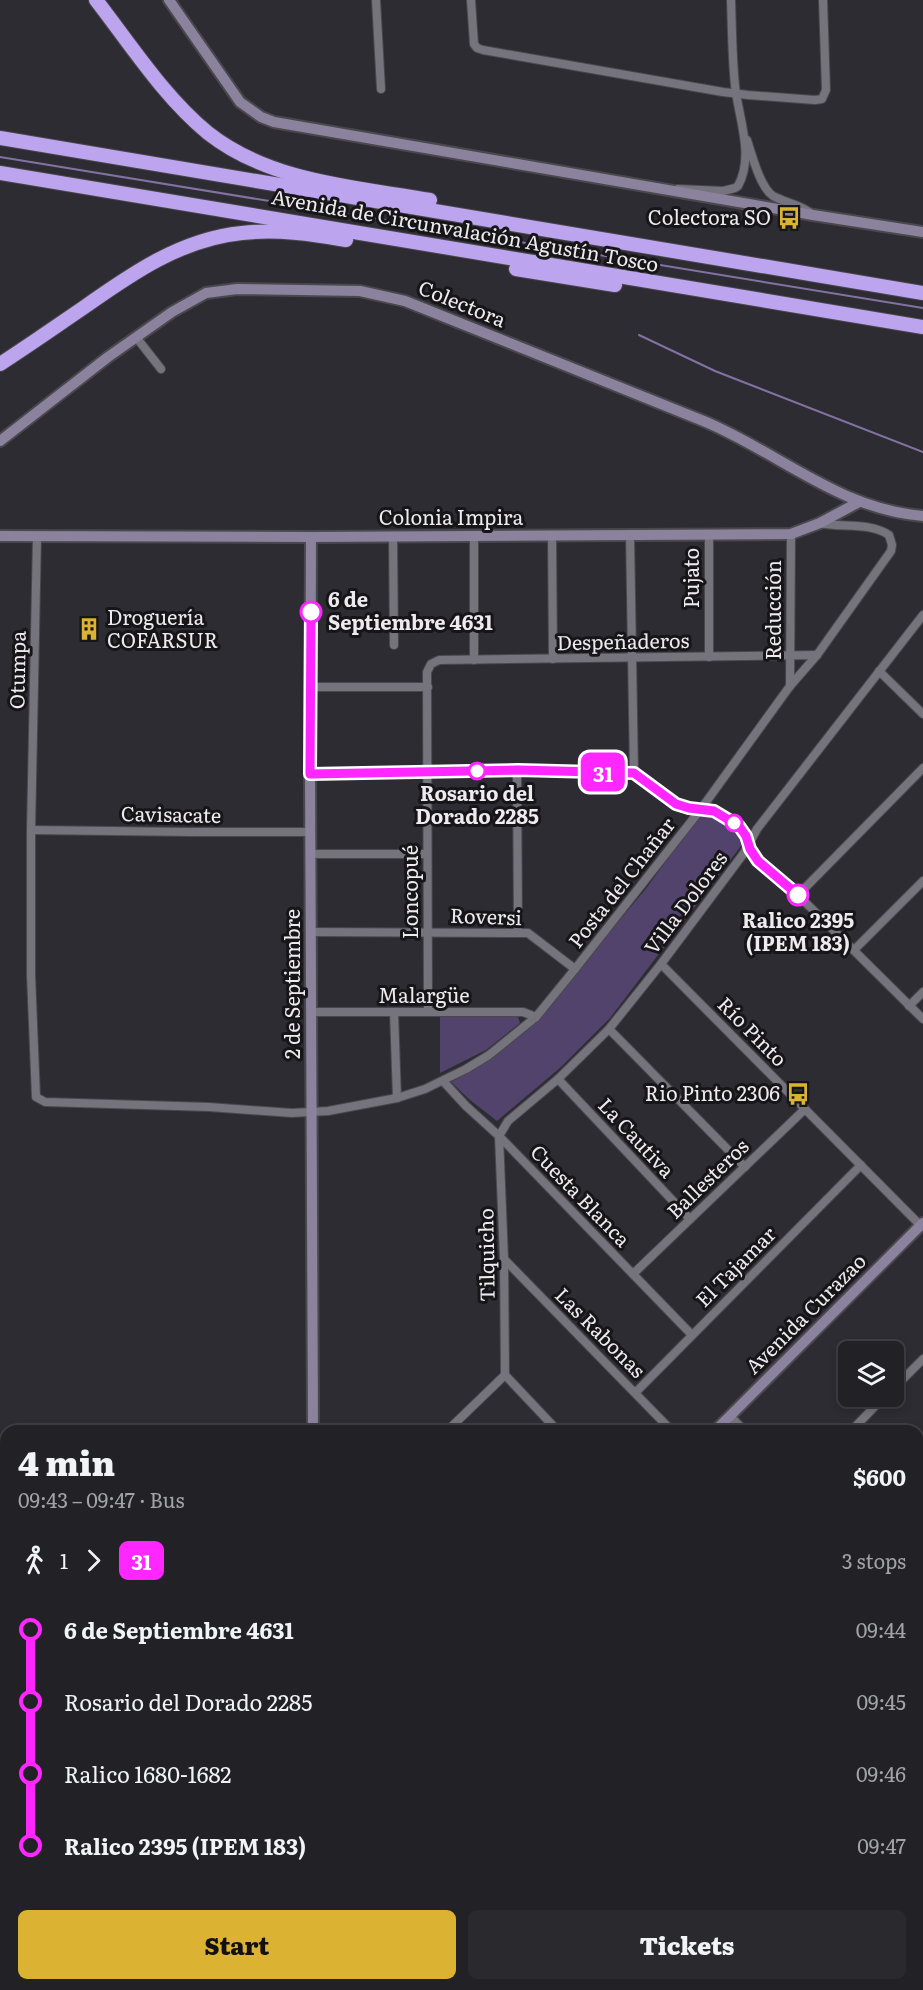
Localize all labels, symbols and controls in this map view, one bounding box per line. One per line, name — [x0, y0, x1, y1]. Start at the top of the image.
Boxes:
street label: Avenida de Circunvalación Agustín Tosco — [269, 180, 661, 278]
place label: Colectora SO — [648, 201, 771, 231]
bus stop icon: Colectora SO — [776, 205, 802, 231]
street label: Colectora — [414, 271, 511, 333]
street label: Colonia Impira — [379, 501, 524, 531]
street label: Pujato — [675, 548, 705, 608]
street label: Reducción — [757, 560, 787, 660]
place label: 6 de Septiembre 4631 — [328, 583, 493, 636]
place label: Droguería COFARSUR — [107, 601, 218, 654]
marker: 6 de Septiembre 4631 — [300, 601, 322, 623]
building icon: Droguería COFARSUR — [76, 616, 102, 642]
street label: Despeñaderos — [556, 624, 690, 656]
street label: Otumpa — [0, 630, 32, 709]
line badge: 31 — [576, 752, 630, 792]
text: 31 — [593, 757, 613, 788]
marker: Rosario del Dorado 2285 — [468, 762, 486, 780]
place label: Rosario del Dorado 2285 — [415, 777, 539, 830]
street label: Cavisacate — [121, 797, 222, 829]
street label: Posta del Chañar — [560, 810, 681, 954]
unlabelled marker — [725, 814, 743, 832]
street label: Villa Dolores — [636, 844, 733, 960]
street label: Loncopué — [394, 845, 424, 939]
marker: Ralico 2395 (IPEM 183) — [787, 884, 809, 906]
street label: Roversi — [450, 899, 523, 931]
place label: Ralico 2395 (IPEM 183) — [742, 904, 854, 957]
street label: 2 de Septiembre — [276, 909, 306, 1059]
street label: Malargüe — [378, 979, 470, 1009]
street label: Río Pinto — [712, 989, 795, 1072]
place label: Rio Pinto 2306 — [645, 1077, 780, 1107]
bus stop icon: Rio Pinto 2306 — [785, 1081, 811, 1107]
street label: La Cautiva — [592, 1090, 683, 1184]
street label: Ballesteros — [659, 1131, 754, 1224]
street label: Cuesta Blanca — [525, 1137, 638, 1253]
street label: Tilquicho — [469, 1208, 501, 1302]
street label: El Tajamar — [688, 1218, 782, 1313]
street label: Avenida Curazao — [737, 1245, 872, 1380]
street label: Las Rabonas — [549, 1280, 653, 1384]
map controls — [838, 1341, 904, 1407]
button: layers — [838, 1341, 904, 1407]
text: 4 min — [18, 1437, 115, 1486]
text: $600 — [853, 1460, 906, 1493]
text: 09:43 – 09:47 · Bus — [18, 1484, 184, 1514]
icon: walk — [18, 1544, 51, 1577]
icon: forward — [77, 1544, 110, 1577]
text: 1 — [60, 1545, 68, 1575]
text: 31 — [131, 1545, 152, 1576]
text: 3 stops — [842, 1545, 906, 1575]
text: 6 de Septiembre 4631 — [64, 1613, 294, 1646]
text: 09:44 — [856, 1614, 906, 1644]
text: Rosario del Dorado 2285 — [64, 1685, 312, 1718]
text: 09:45 — [857, 1686, 906, 1716]
text: Ralico 1680-1682 — [64, 1757, 231, 1790]
text: 09:46 — [856, 1758, 906, 1788]
text: Ralico 2395 (IPEM 183) — [64, 1829, 306, 1862]
text: 09:47 — [857, 1830, 906, 1860]
button: Start — [18, 1910, 456, 1979]
button: Tickets — [468, 1910, 906, 1979]

